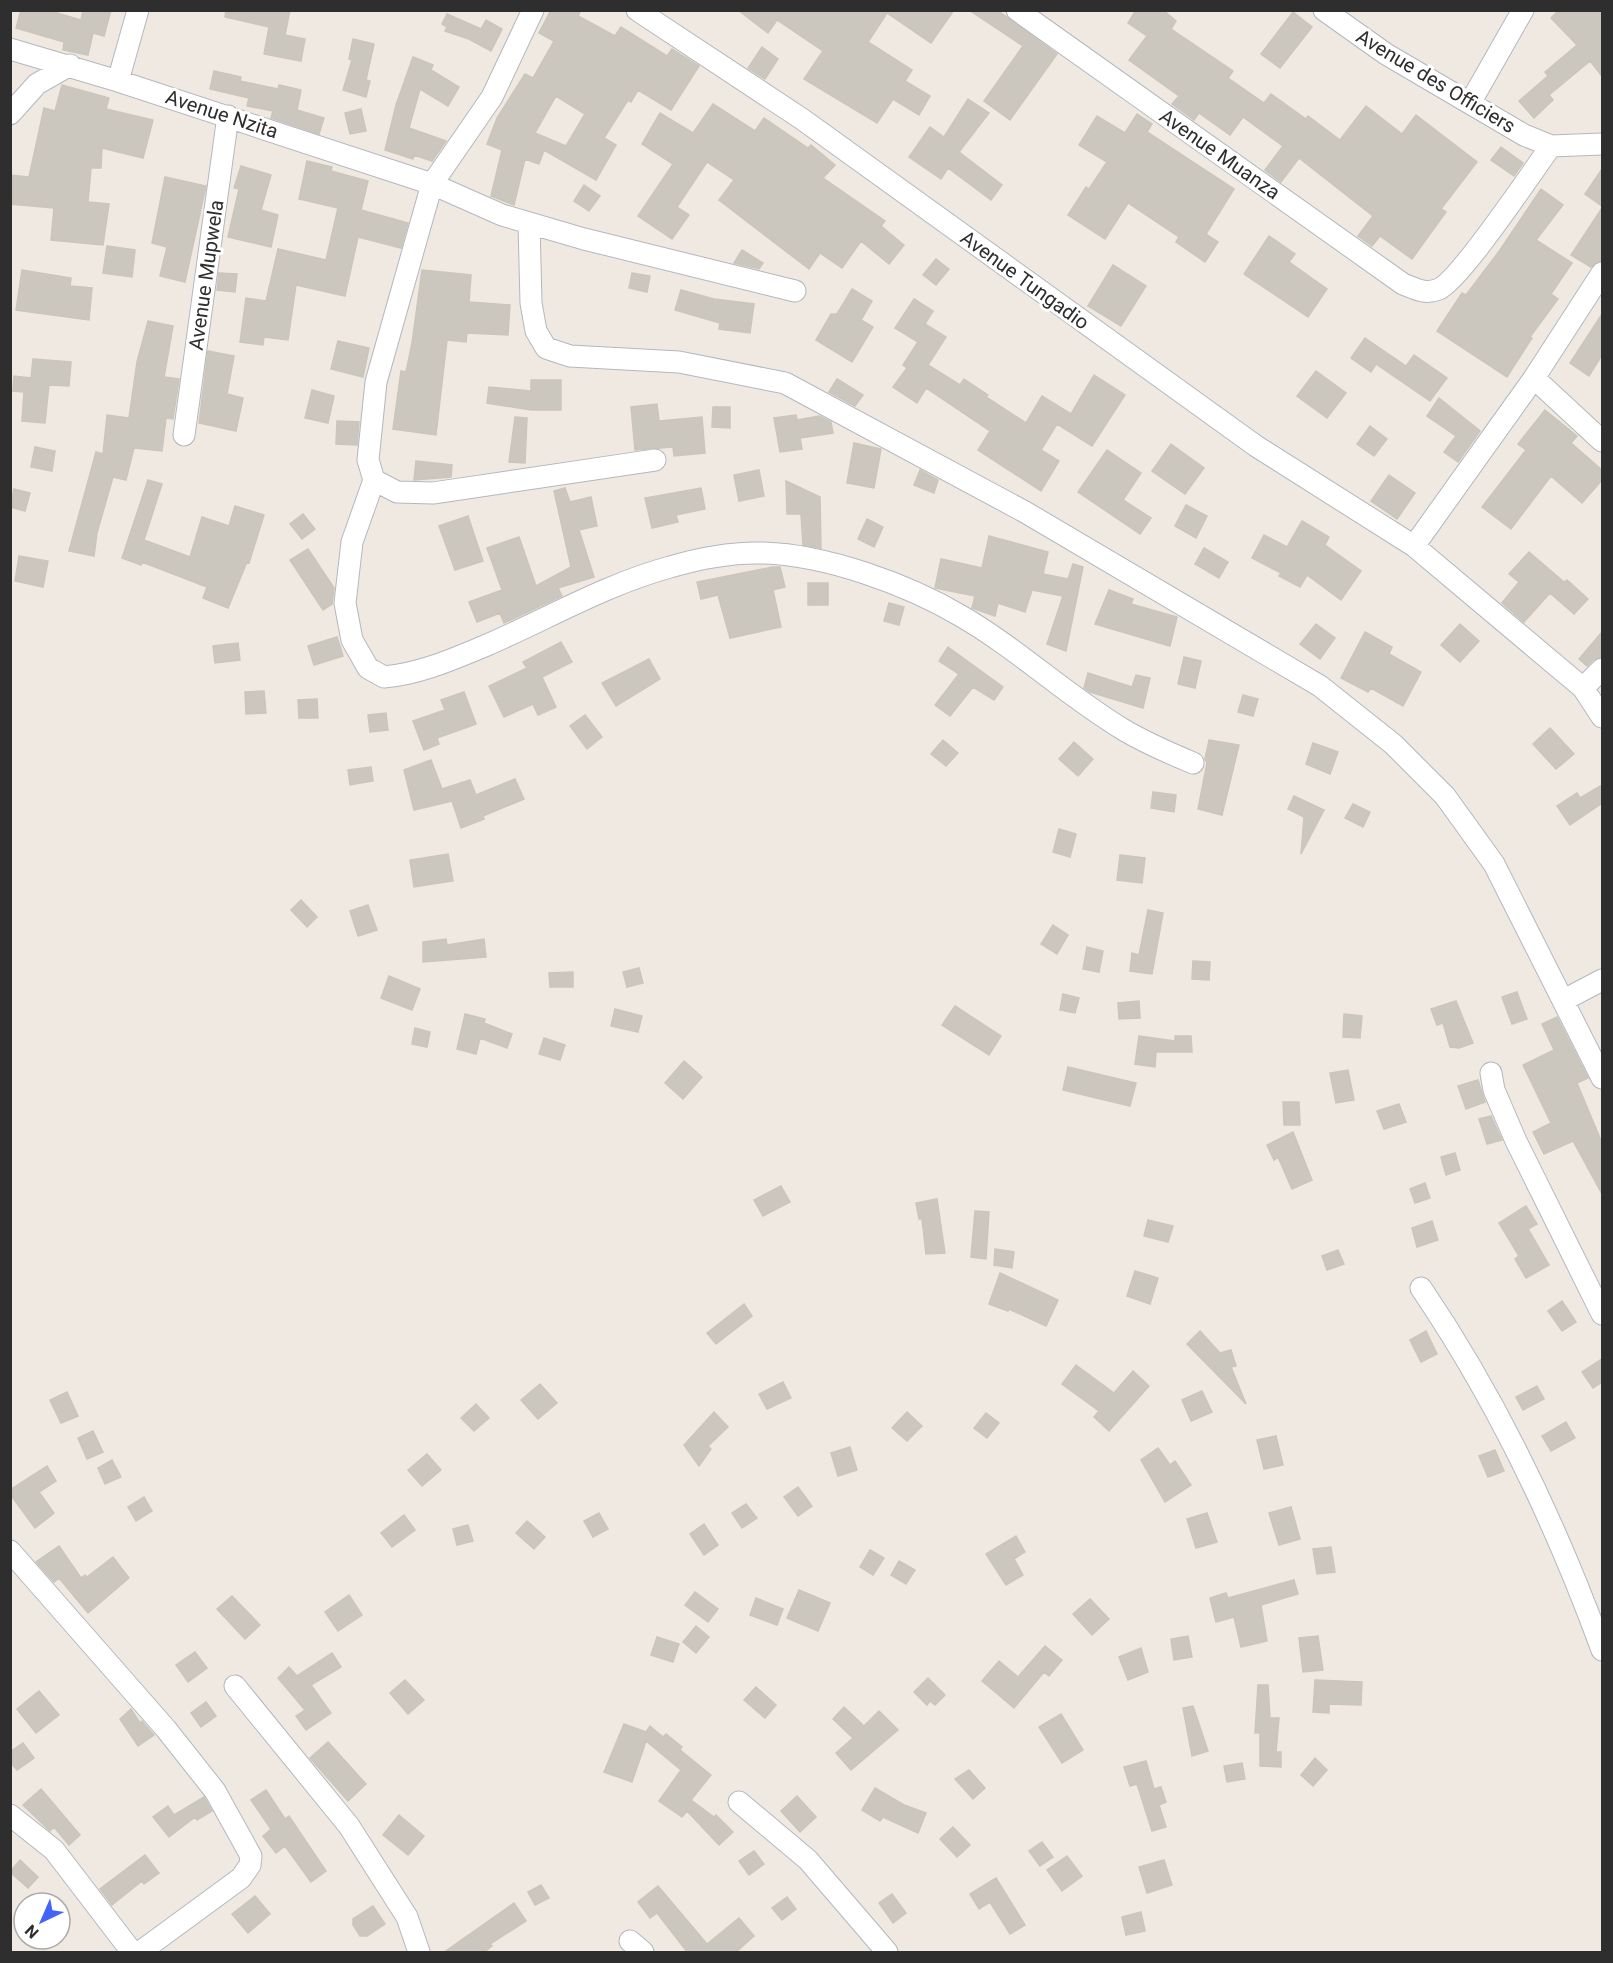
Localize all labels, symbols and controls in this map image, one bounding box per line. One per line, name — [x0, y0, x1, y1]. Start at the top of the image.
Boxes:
street label: Avenue des Officiers — [1352, 24, 1520, 138]
street label: Avenue Nzita — [163, 85, 281, 143]
street label: Avenue Muanza — [1155, 104, 1285, 204]
street label: Avenue Mupwela — [184, 198, 228, 352]
street label: Avenue Tungadio — [956, 225, 1094, 335]
north arrow — [12, 1891, 72, 1951]
text: N — [21, 1921, 43, 1942]

